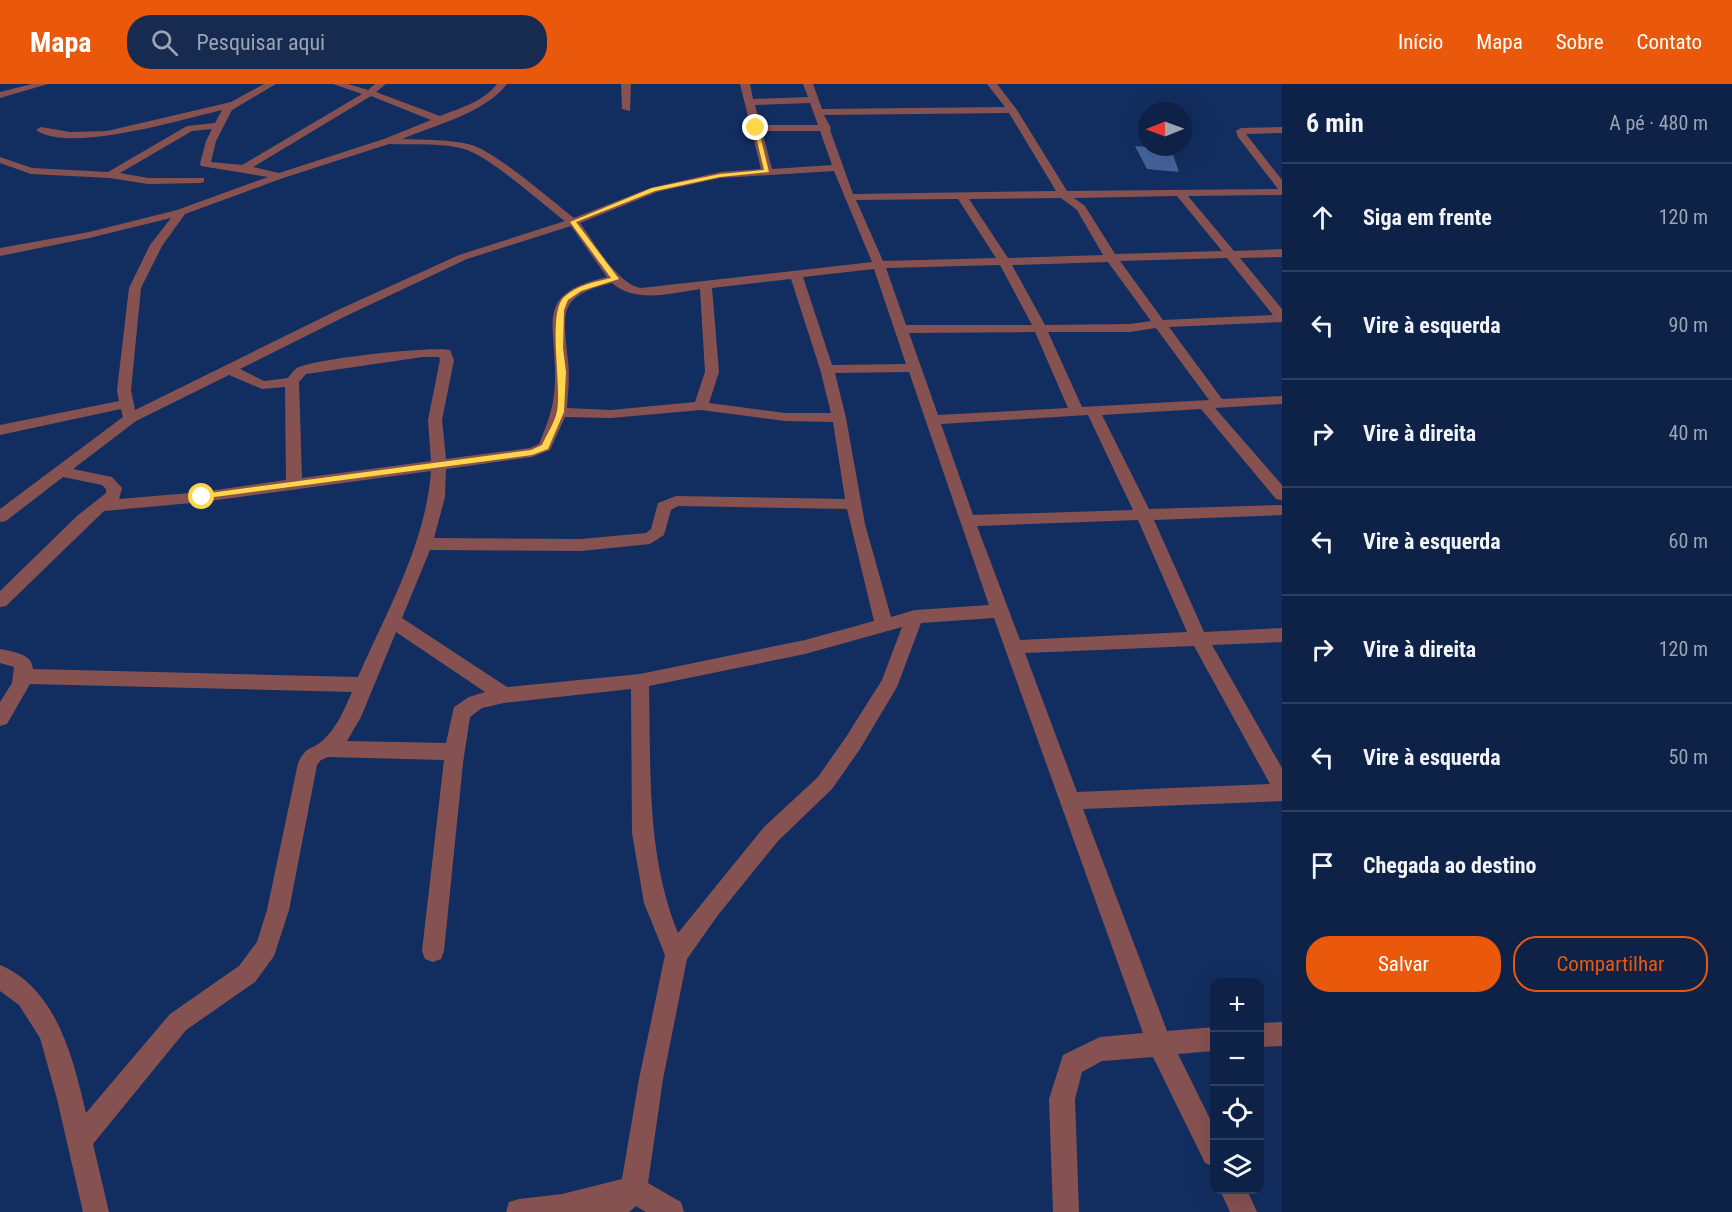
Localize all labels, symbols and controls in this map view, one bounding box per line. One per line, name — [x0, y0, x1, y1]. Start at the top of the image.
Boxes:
search box — [127, 15, 547, 69]
text: Mapa — [30, 26, 91, 59]
icon: search — [148, 26, 181, 59]
text: Pesquisar aqui — [196, 30, 325, 55]
text: Início — [1398, 30, 1443, 54]
text: Mapa — [1476, 30, 1523, 54]
text: Sobre — [1556, 30, 1604, 54]
text: Contato — [1637, 30, 1702, 54]
north arrow — [1138, 102, 1192, 156]
text: 6 min — [1306, 108, 1364, 138]
text: A pé · 480 m — [1609, 111, 1708, 135]
route end — [742, 114, 768, 140]
icon: ahead — [1306, 201, 1339, 234]
text: Siga em frente — [1363, 205, 1492, 230]
text: 120 m — [1659, 205, 1708, 229]
icon: left — [1306, 309, 1339, 342]
text: Vire à esquerda — [1363, 313, 1501, 338]
text: 90 m — [1669, 313, 1708, 337]
icon: right — [1306, 417, 1339, 450]
text: Vire à direita — [1363, 421, 1476, 446]
text: 40 m — [1669, 421, 1708, 445]
route start — [188, 483, 214, 509]
icon: left — [1306, 525, 1339, 558]
text: Vire à esquerda — [1363, 529, 1501, 554]
text: 60 m — [1669, 529, 1708, 553]
icon: right — [1306, 633, 1339, 666]
text: Vire à direita — [1363, 637, 1476, 662]
text: 120 m — [1659, 637, 1708, 661]
icon: left — [1306, 741, 1339, 774]
text: Vire à esquerda — [1363, 745, 1501, 770]
text: 50 m — [1669, 745, 1708, 769]
icon: arrive — [1306, 849, 1339, 882]
text: Chegada ao destino — [1363, 853, 1537, 878]
button: Salvar — [1306, 936, 1501, 992]
button: Compartilhar — [1513, 936, 1708, 992]
map controls — [1210, 978, 1264, 1194]
button: + — [1210, 978, 1264, 1032]
button: − — [1210, 1032, 1264, 1086]
button: locate — [1210, 1086, 1264, 1140]
button: layers — [1210, 1140, 1264, 1194]

